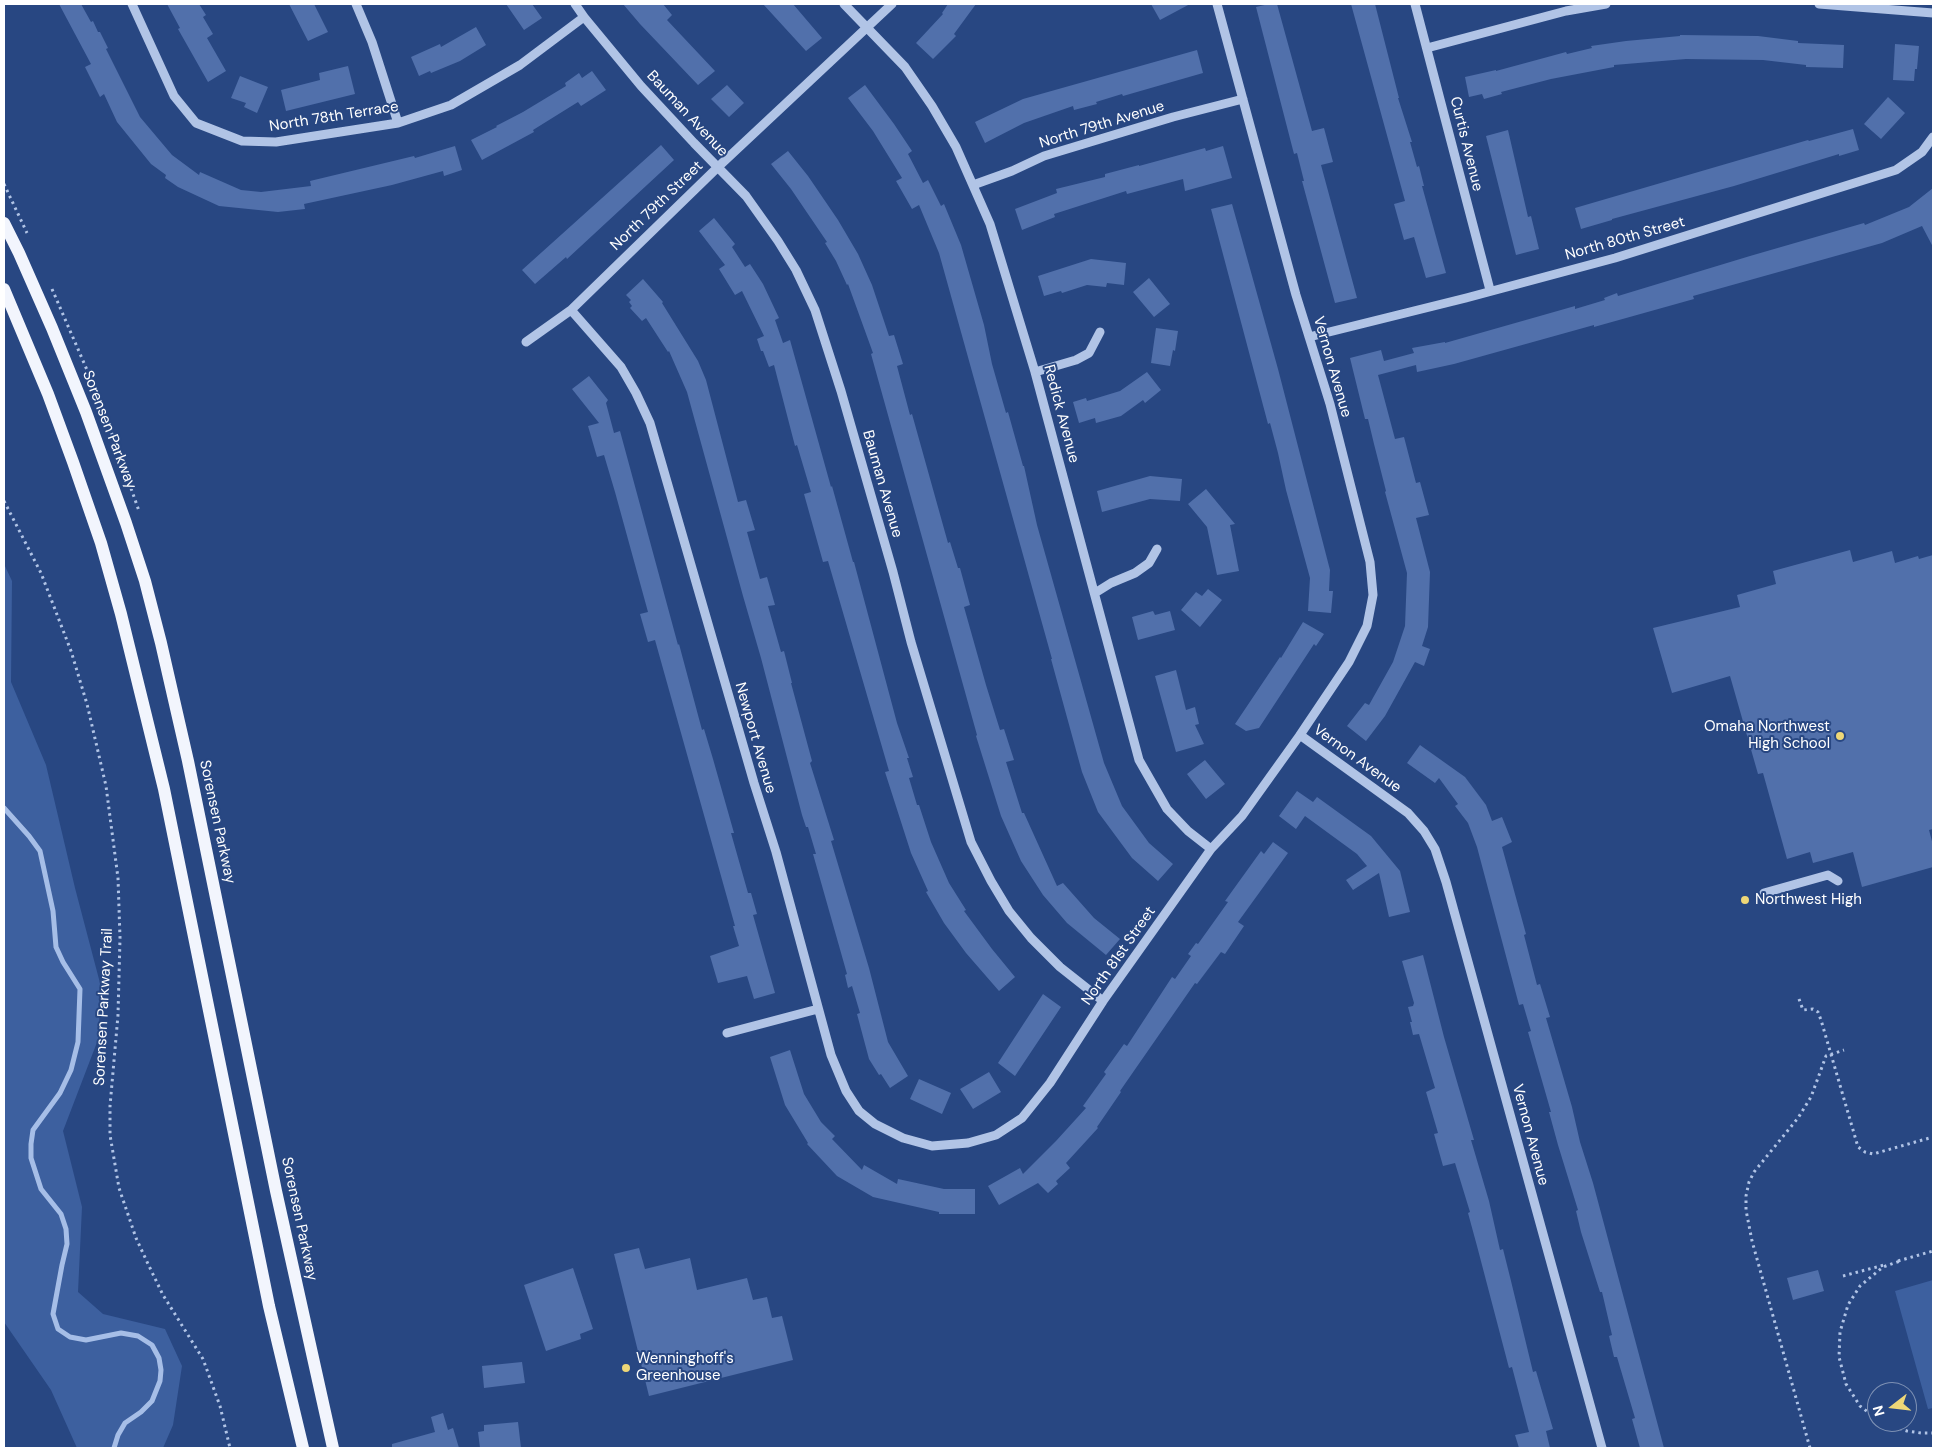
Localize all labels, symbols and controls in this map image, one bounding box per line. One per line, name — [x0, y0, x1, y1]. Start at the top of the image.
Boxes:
street label: Bauman Avenue — [643, 67, 731, 161]
street label: Curtis Avenue — [1446, 95, 1486, 193]
street label: North 79th Avenue — [1037, 97, 1167, 153]
street label: North 78th Terrace — [268, 98, 400, 136]
street label: North 79th Street — [607, 157, 707, 255]
street label: North 80th Street — [1563, 213, 1687, 265]
street label: Vernon Avenue — [1309, 314, 1355, 420]
street label: Redick Avenue — [1039, 363, 1083, 465]
street label: Sorensen Parkway — [78, 368, 140, 492]
street label: Bauman Avenue — [858, 428, 906, 540]
street label: Newport Avenue — [731, 680, 779, 796]
place label: Omaha Northwest High School — [1704, 718, 1830, 753]
street label: Vernon Avenue — [1310, 721, 1404, 797]
marker: Omaha Northwest High School — [1834, 730, 1846, 742]
street label: Sorensen Parkway — [195, 759, 239, 885]
place label: Northwest High — [1755, 891, 1862, 909]
marker: Northwest High — [1739, 894, 1751, 906]
street label: North 81st Street — [1078, 903, 1160, 1009]
street label: Sorensen Parkway Trail — [91, 928, 117, 1086]
street label: Vernon Avenue — [1508, 1082, 1552, 1188]
street label: Sorensen Parkway — [277, 1156, 321, 1282]
place label: Wenninghoff's Greenhouse — [636, 1350, 734, 1385]
marker: Wenninghoff's Greenhouse — [620, 1362, 632, 1374]
north arrow — [1867, 1382, 1917, 1432]
text: N — [1868, 1403, 1889, 1418]

